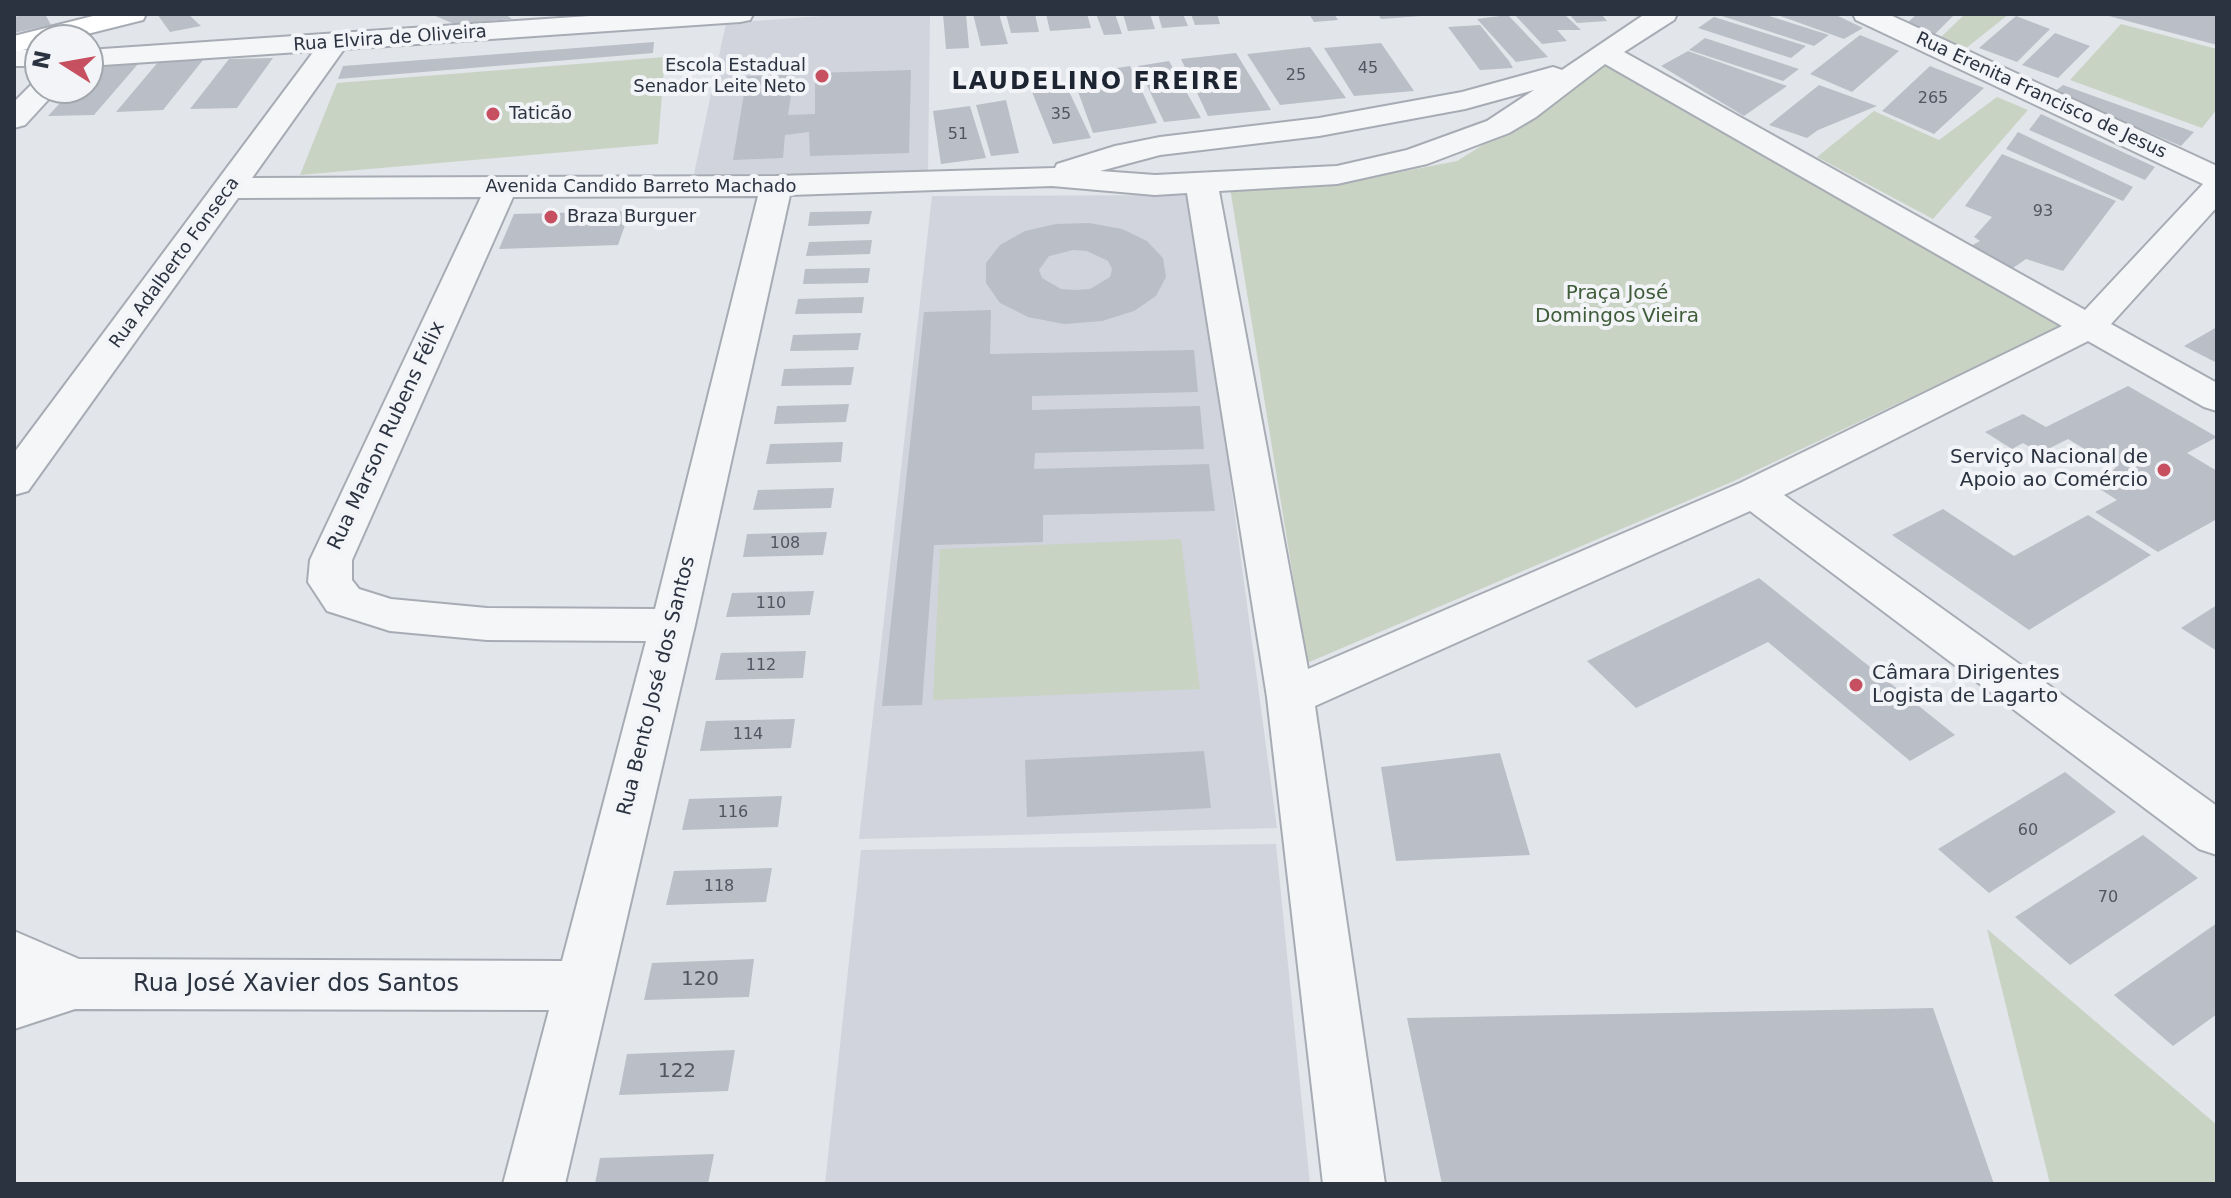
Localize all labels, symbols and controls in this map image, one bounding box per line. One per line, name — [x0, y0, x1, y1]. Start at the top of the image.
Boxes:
street label: Rua Elvira de Oliveira — [293, 21, 487, 57]
north arrow — [24, 24, 104, 104]
street label: Rua Erenita Francisco de Jesus — [1912, 28, 2170, 164]
text: N — [28, 48, 56, 71]
place label: Escola Estadual Senador Leite Neto — [633, 55, 806, 98]
house number: 45 — [1358, 59, 1378, 79]
house number: 25 — [1286, 66, 1306, 86]
marker: Escola Estadual Senador Leite Neto — [813, 67, 831, 85]
district label: LAUDELINO FREIRE — [951, 69, 1241, 97]
house number: 265 — [1918, 89, 1948, 109]
place label: Taticão — [509, 103, 572, 125]
marker: Taticão — [484, 105, 502, 123]
house number: 35 — [1051, 105, 1071, 125]
house number: 51 — [948, 125, 968, 145]
street label: Rua Adalberto Fonseca — [106, 173, 244, 353]
street label: Avenida Candido Barreto Machado — [486, 176, 796, 198]
house number: 93 — [2033, 202, 2053, 222]
place label: Braza Burguer — [567, 206, 696, 228]
marker: Braza Burguer — [542, 208, 560, 226]
park label: Praça José Domingos Vieira — [1535, 282, 1699, 329]
street label: Rua Marson Rubens Félix — [323, 318, 451, 554]
place label: Serviço Nacional de Apoio ao Comércio — [1950, 446, 2148, 493]
marker: Serviço Nacional de Apoio ao Comércio — [2155, 461, 2173, 479]
house number: 108 — [770, 534, 800, 554]
street label: Rua Bento José dos Santos — [613, 554, 701, 818]
house number: 110 — [756, 594, 786, 614]
house number: 112 — [746, 656, 776, 676]
place label: Câmara Dirigentes Logista de Lagarto — [1872, 662, 2060, 709]
marker: Câmara Dirigentes Logista de Lagarto — [1847, 676, 1865, 694]
house number: 114 — [733, 725, 763, 745]
house number: 116 — [718, 803, 748, 823]
house number: 60 — [2018, 821, 2038, 841]
house number: 118 — [704, 877, 734, 897]
house number: 70 — [2098, 888, 2118, 908]
house number: 120 — [681, 968, 719, 992]
street label: Rua José Xavier dos Santos — [133, 971, 459, 999]
house number: 122 — [658, 1060, 696, 1084]

